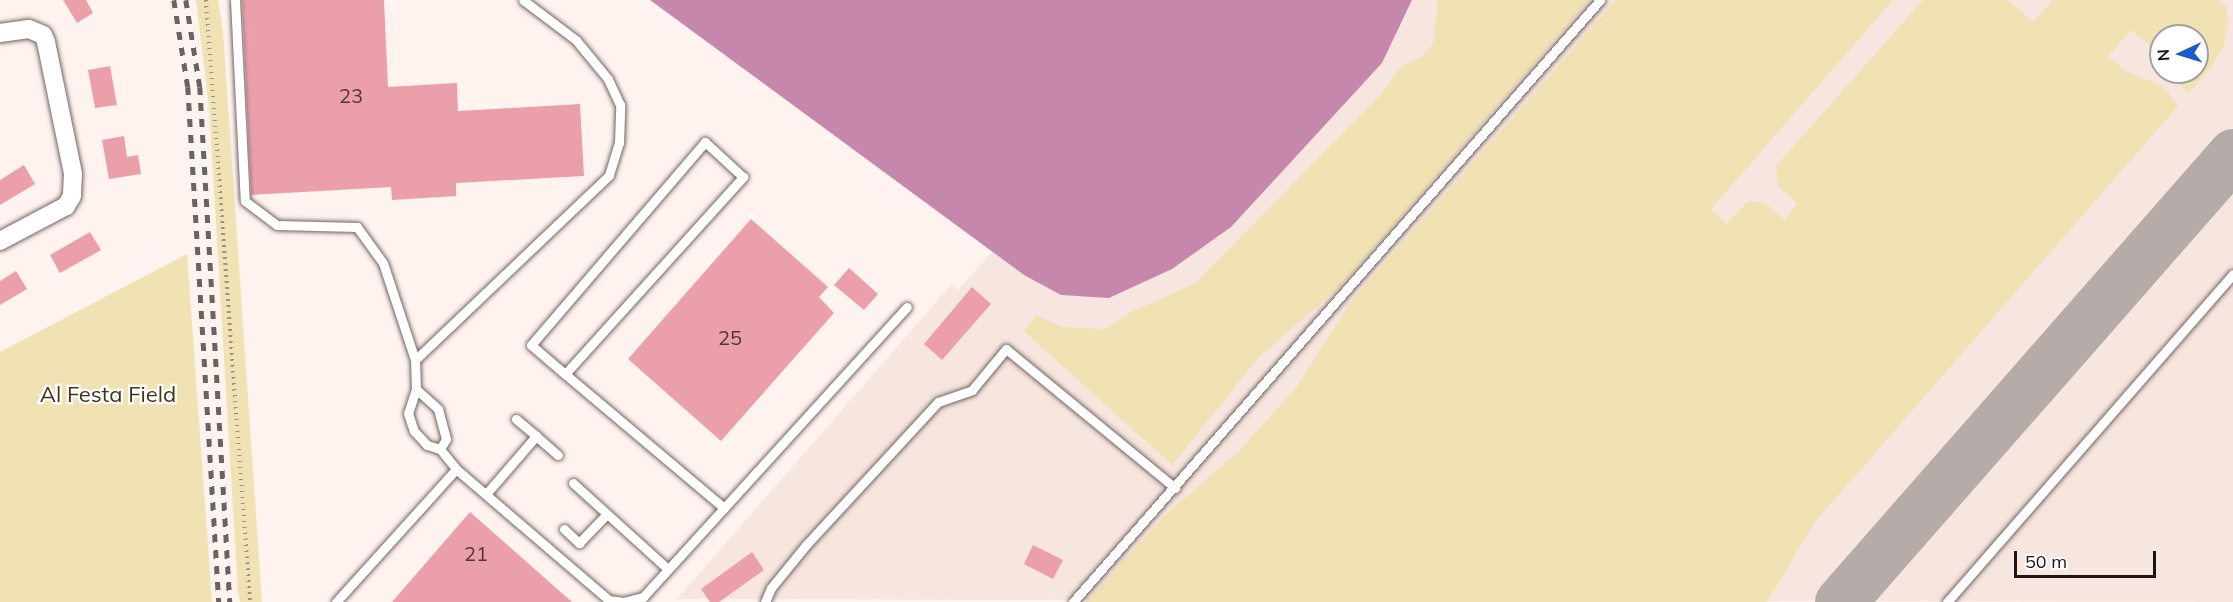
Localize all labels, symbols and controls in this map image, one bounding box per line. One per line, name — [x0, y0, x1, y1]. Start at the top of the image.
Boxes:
north arrow — [2149, 24, 2209, 84]
text: N — [2153, 48, 2173, 62]
house number: 23 — [339, 83, 363, 107]
house number: 25 — [718, 325, 742, 349]
park label: Al Festa Field — [40, 382, 176, 408]
scale bar — [2017, 539, 2160, 577]
house number: 21 — [464, 541, 488, 565]
text: 50 m — [2025, 550, 2067, 573]

